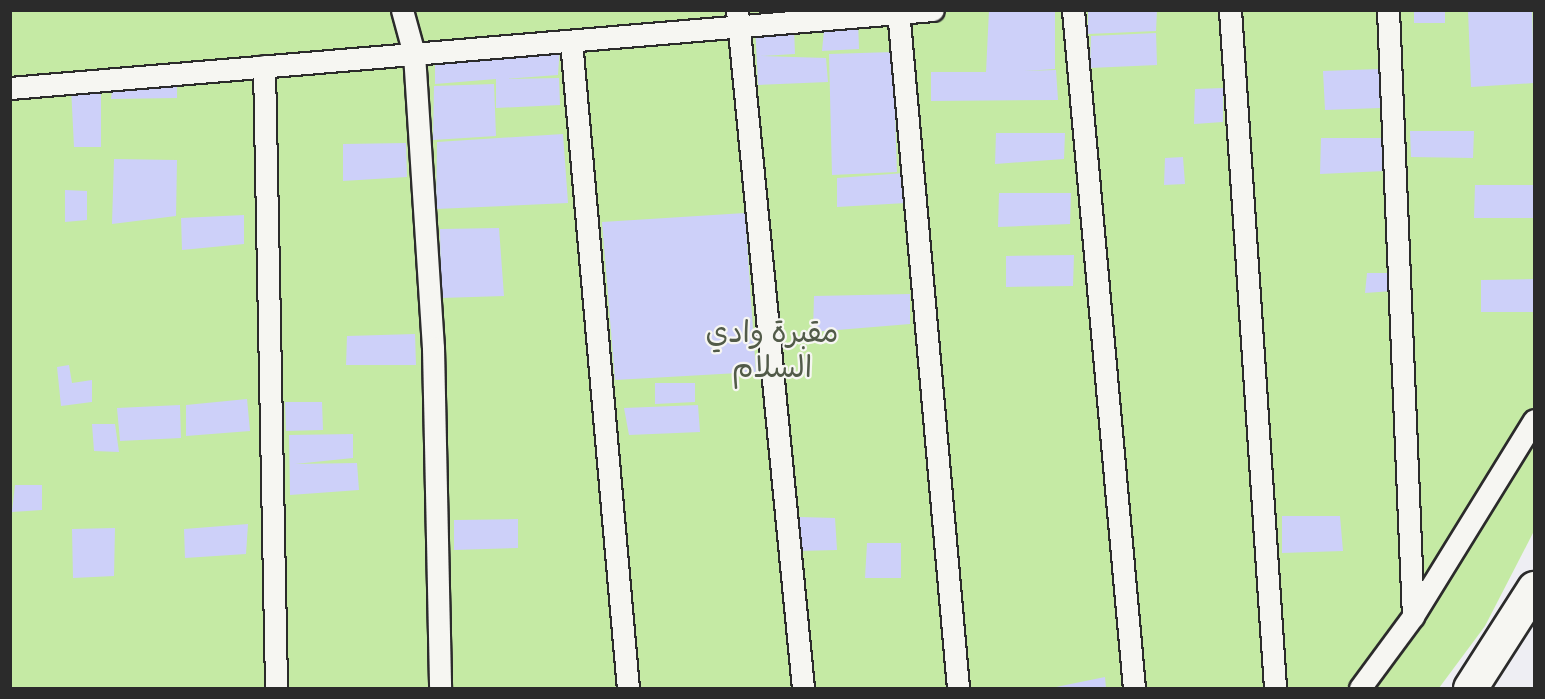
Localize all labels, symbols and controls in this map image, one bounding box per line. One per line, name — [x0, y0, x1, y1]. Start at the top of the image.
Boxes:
park label: مقبرة وادي السلام — [706, 314, 838, 385]

